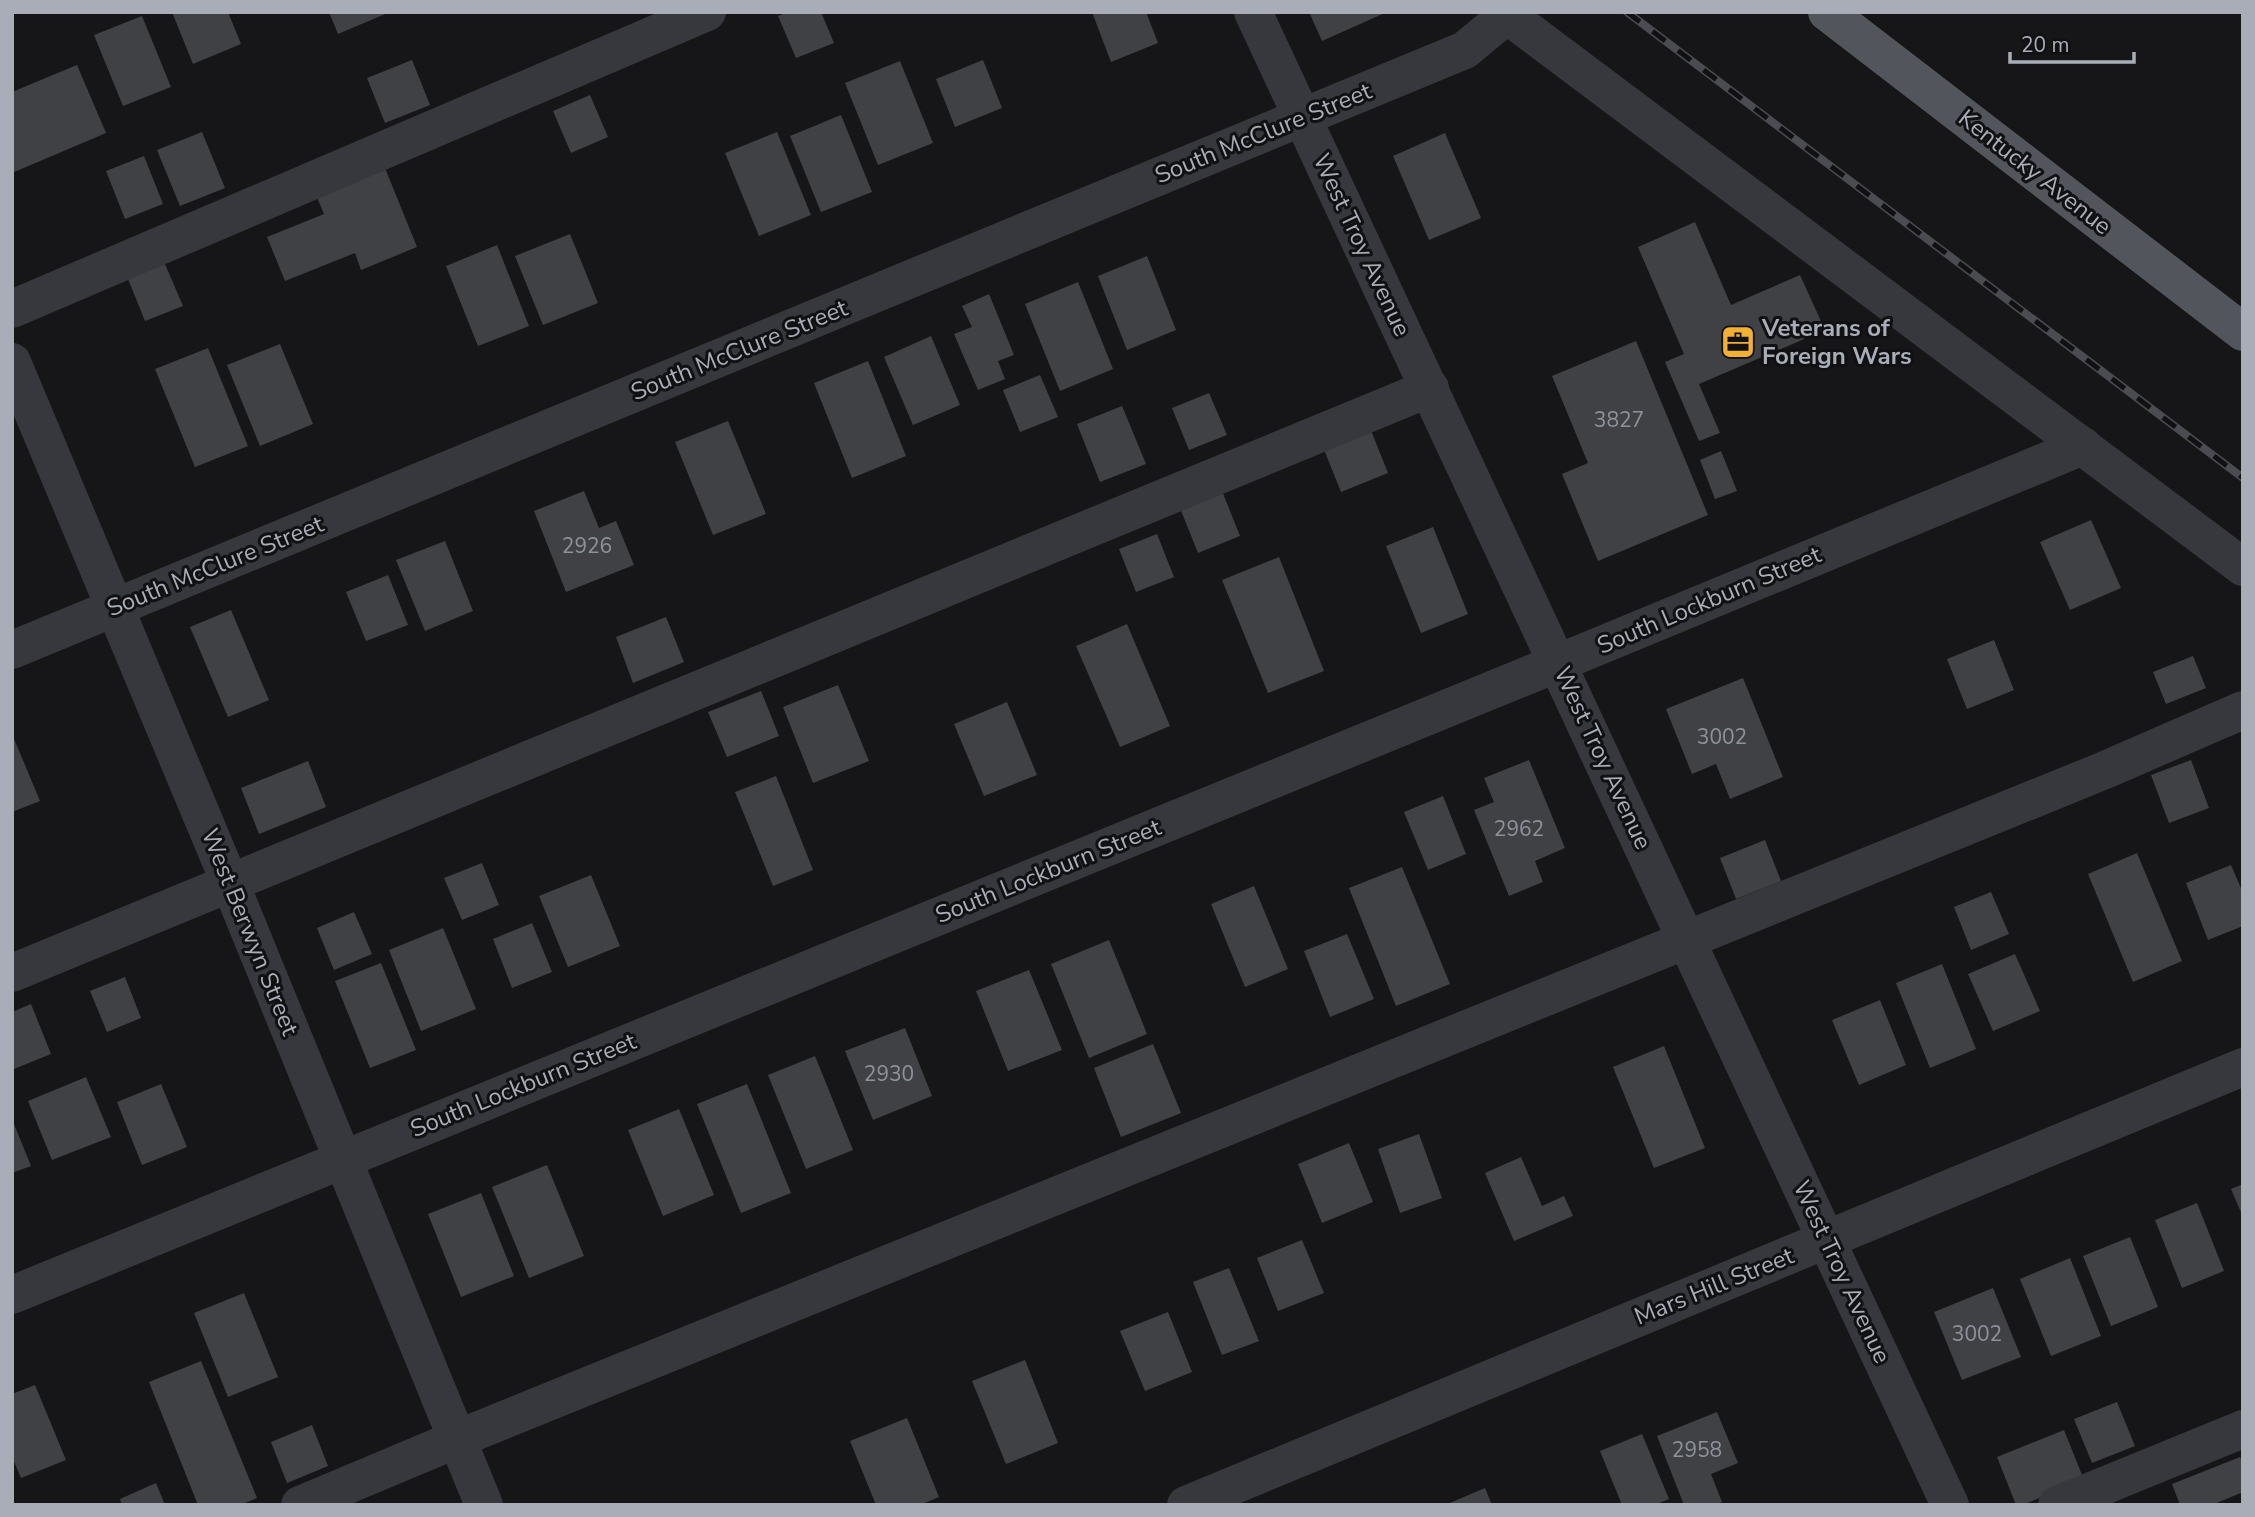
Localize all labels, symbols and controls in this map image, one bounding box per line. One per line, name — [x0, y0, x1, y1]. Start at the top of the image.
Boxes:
scale bar — [2010, 21, 2134, 65]
text: 20 m — [2021, 31, 2070, 59]
street label: South McClure Street — [1150, 75, 1377, 191]
street label: Kentucky Avenue — [1952, 102, 2118, 242]
street label: West Troy Avenue — [1306, 148, 1418, 342]
street label: South McClure Street — [626, 292, 853, 408]
place label: Veterans of Foreign Wars — [1761, 312, 1912, 372]
office icon: Veterans of Foreign Wars — [1719, 323, 1757, 361]
house number: 3827 — [1594, 406, 1644, 434]
street label: South McClure Street — [102, 508, 329, 624]
house number: 2926 — [562, 532, 612, 560]
street label: South Lockburn Street — [1592, 538, 1826, 662]
street label: West Troy Avenue — [1547, 661, 1659, 855]
house number: 3002 — [1697, 723, 1747, 751]
street label: South Lockburn Street — [931, 811, 1166, 931]
house number: 2962 — [1494, 815, 1544, 843]
street label: West Berwyn Street — [194, 824, 306, 1041]
street label: South Lockburn Street — [406, 1025, 641, 1145]
house number: 2930 — [864, 1060, 914, 1088]
street label: West Troy Avenue — [1786, 1175, 1898, 1369]
street label: Mars Hill Street — [1630, 1239, 1799, 1333]
house number: 3002 — [1952, 1320, 2002, 1348]
house number: 2958 — [1672, 1436, 1722, 1464]

